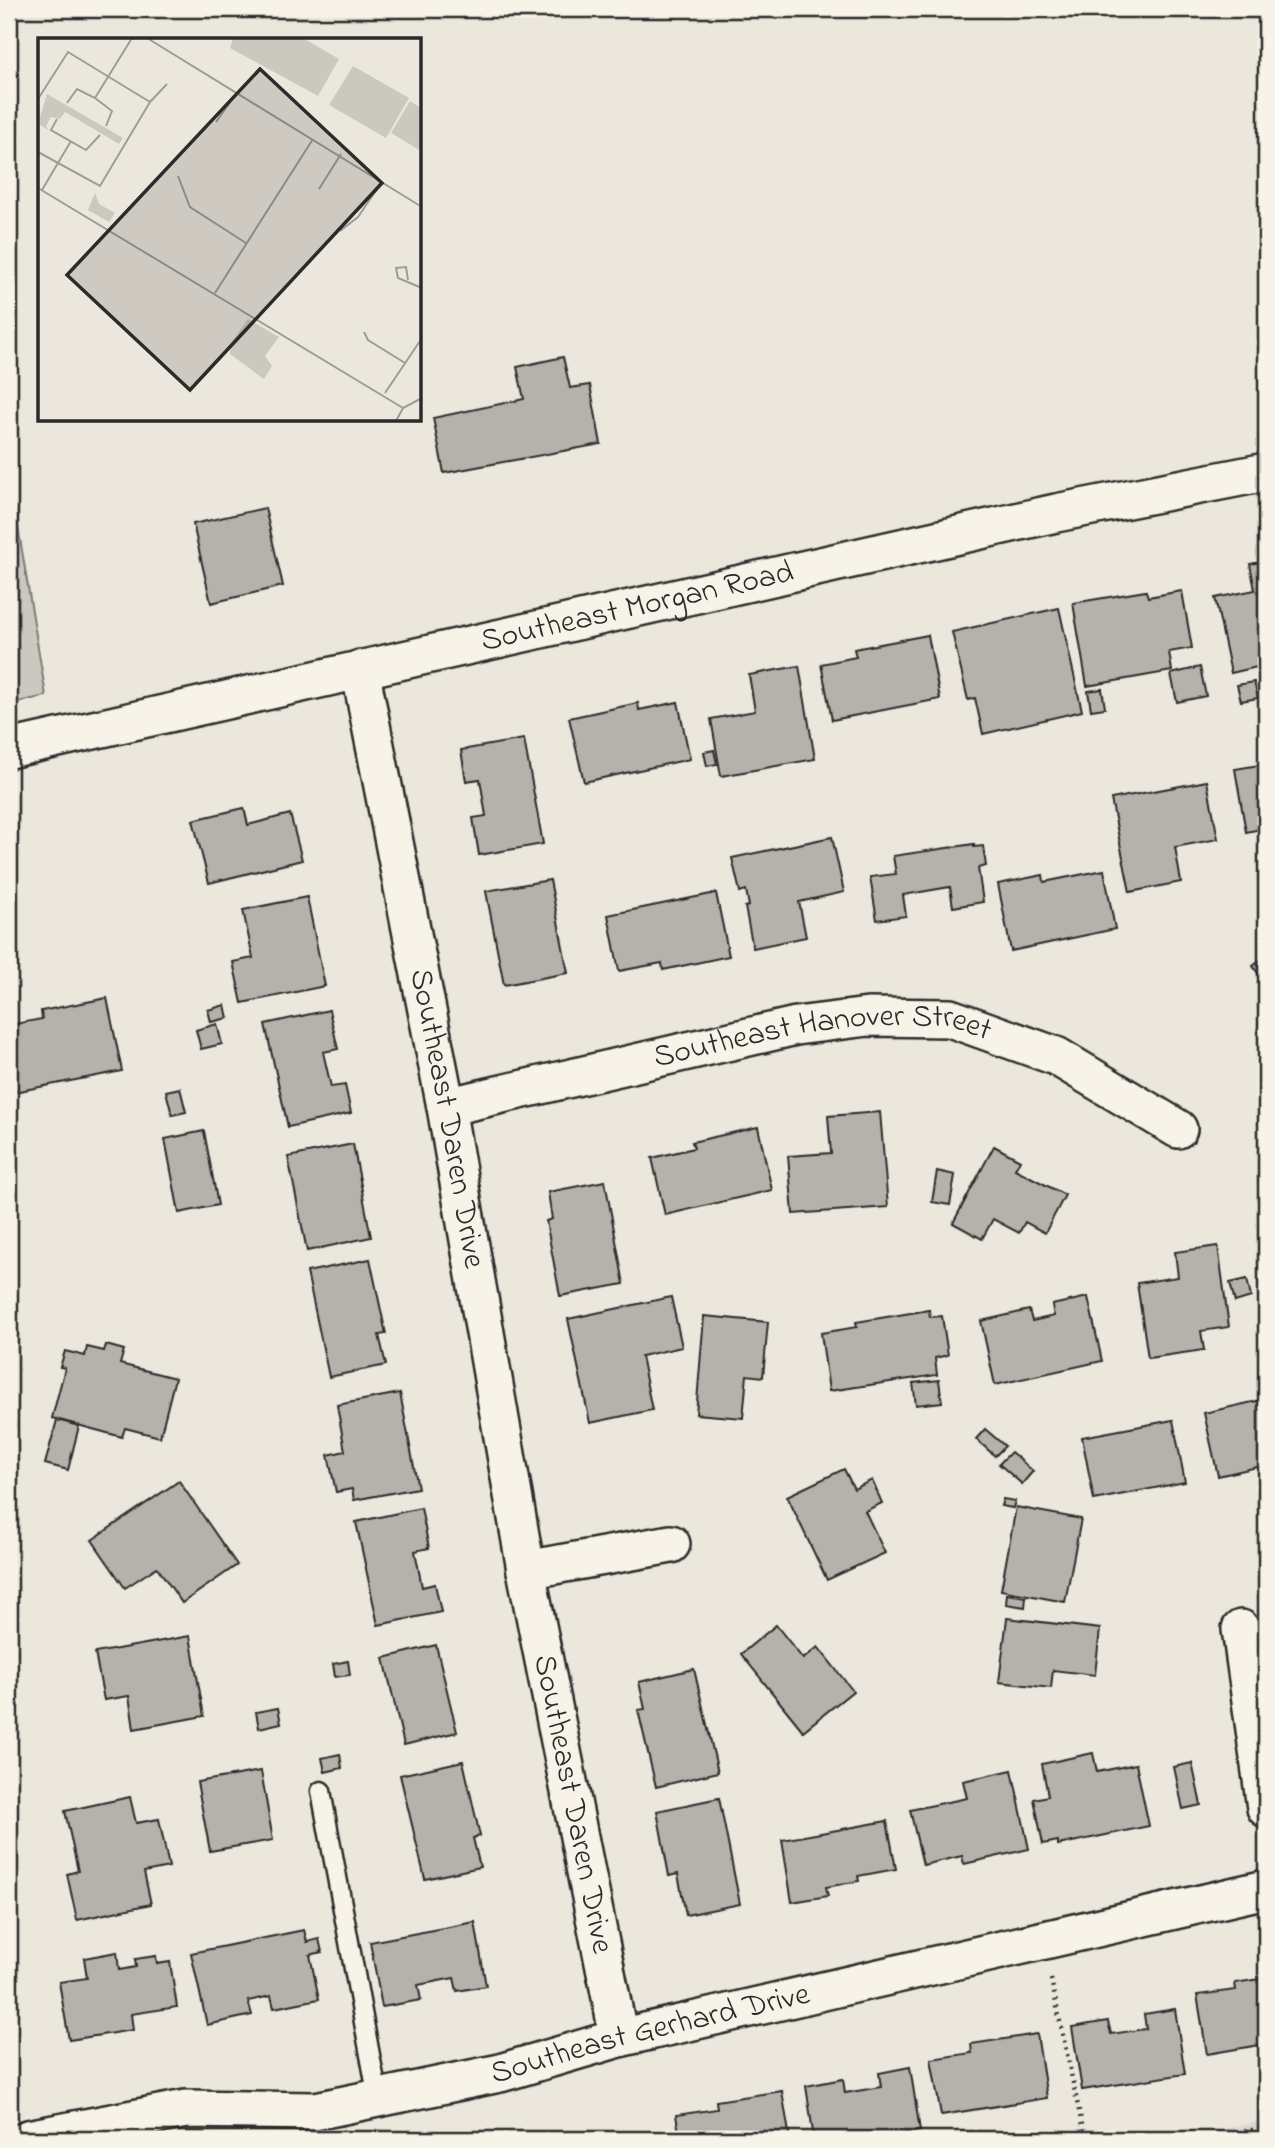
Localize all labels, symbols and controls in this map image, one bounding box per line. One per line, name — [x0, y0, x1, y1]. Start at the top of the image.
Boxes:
inset map — [38, 38, 422, 422]
street label: Southeast Morgan Road — [476, 549, 798, 665]
street label: Southeast Daren Drive — [396, 965, 497, 1273]
street label: Southeast Hanover Street — [649, 993, 998, 1082]
street label: Southeast Daren Drive — [520, 1651, 625, 1958]
street label: Southeast Gerhard Drive — [485, 1971, 815, 2098]

